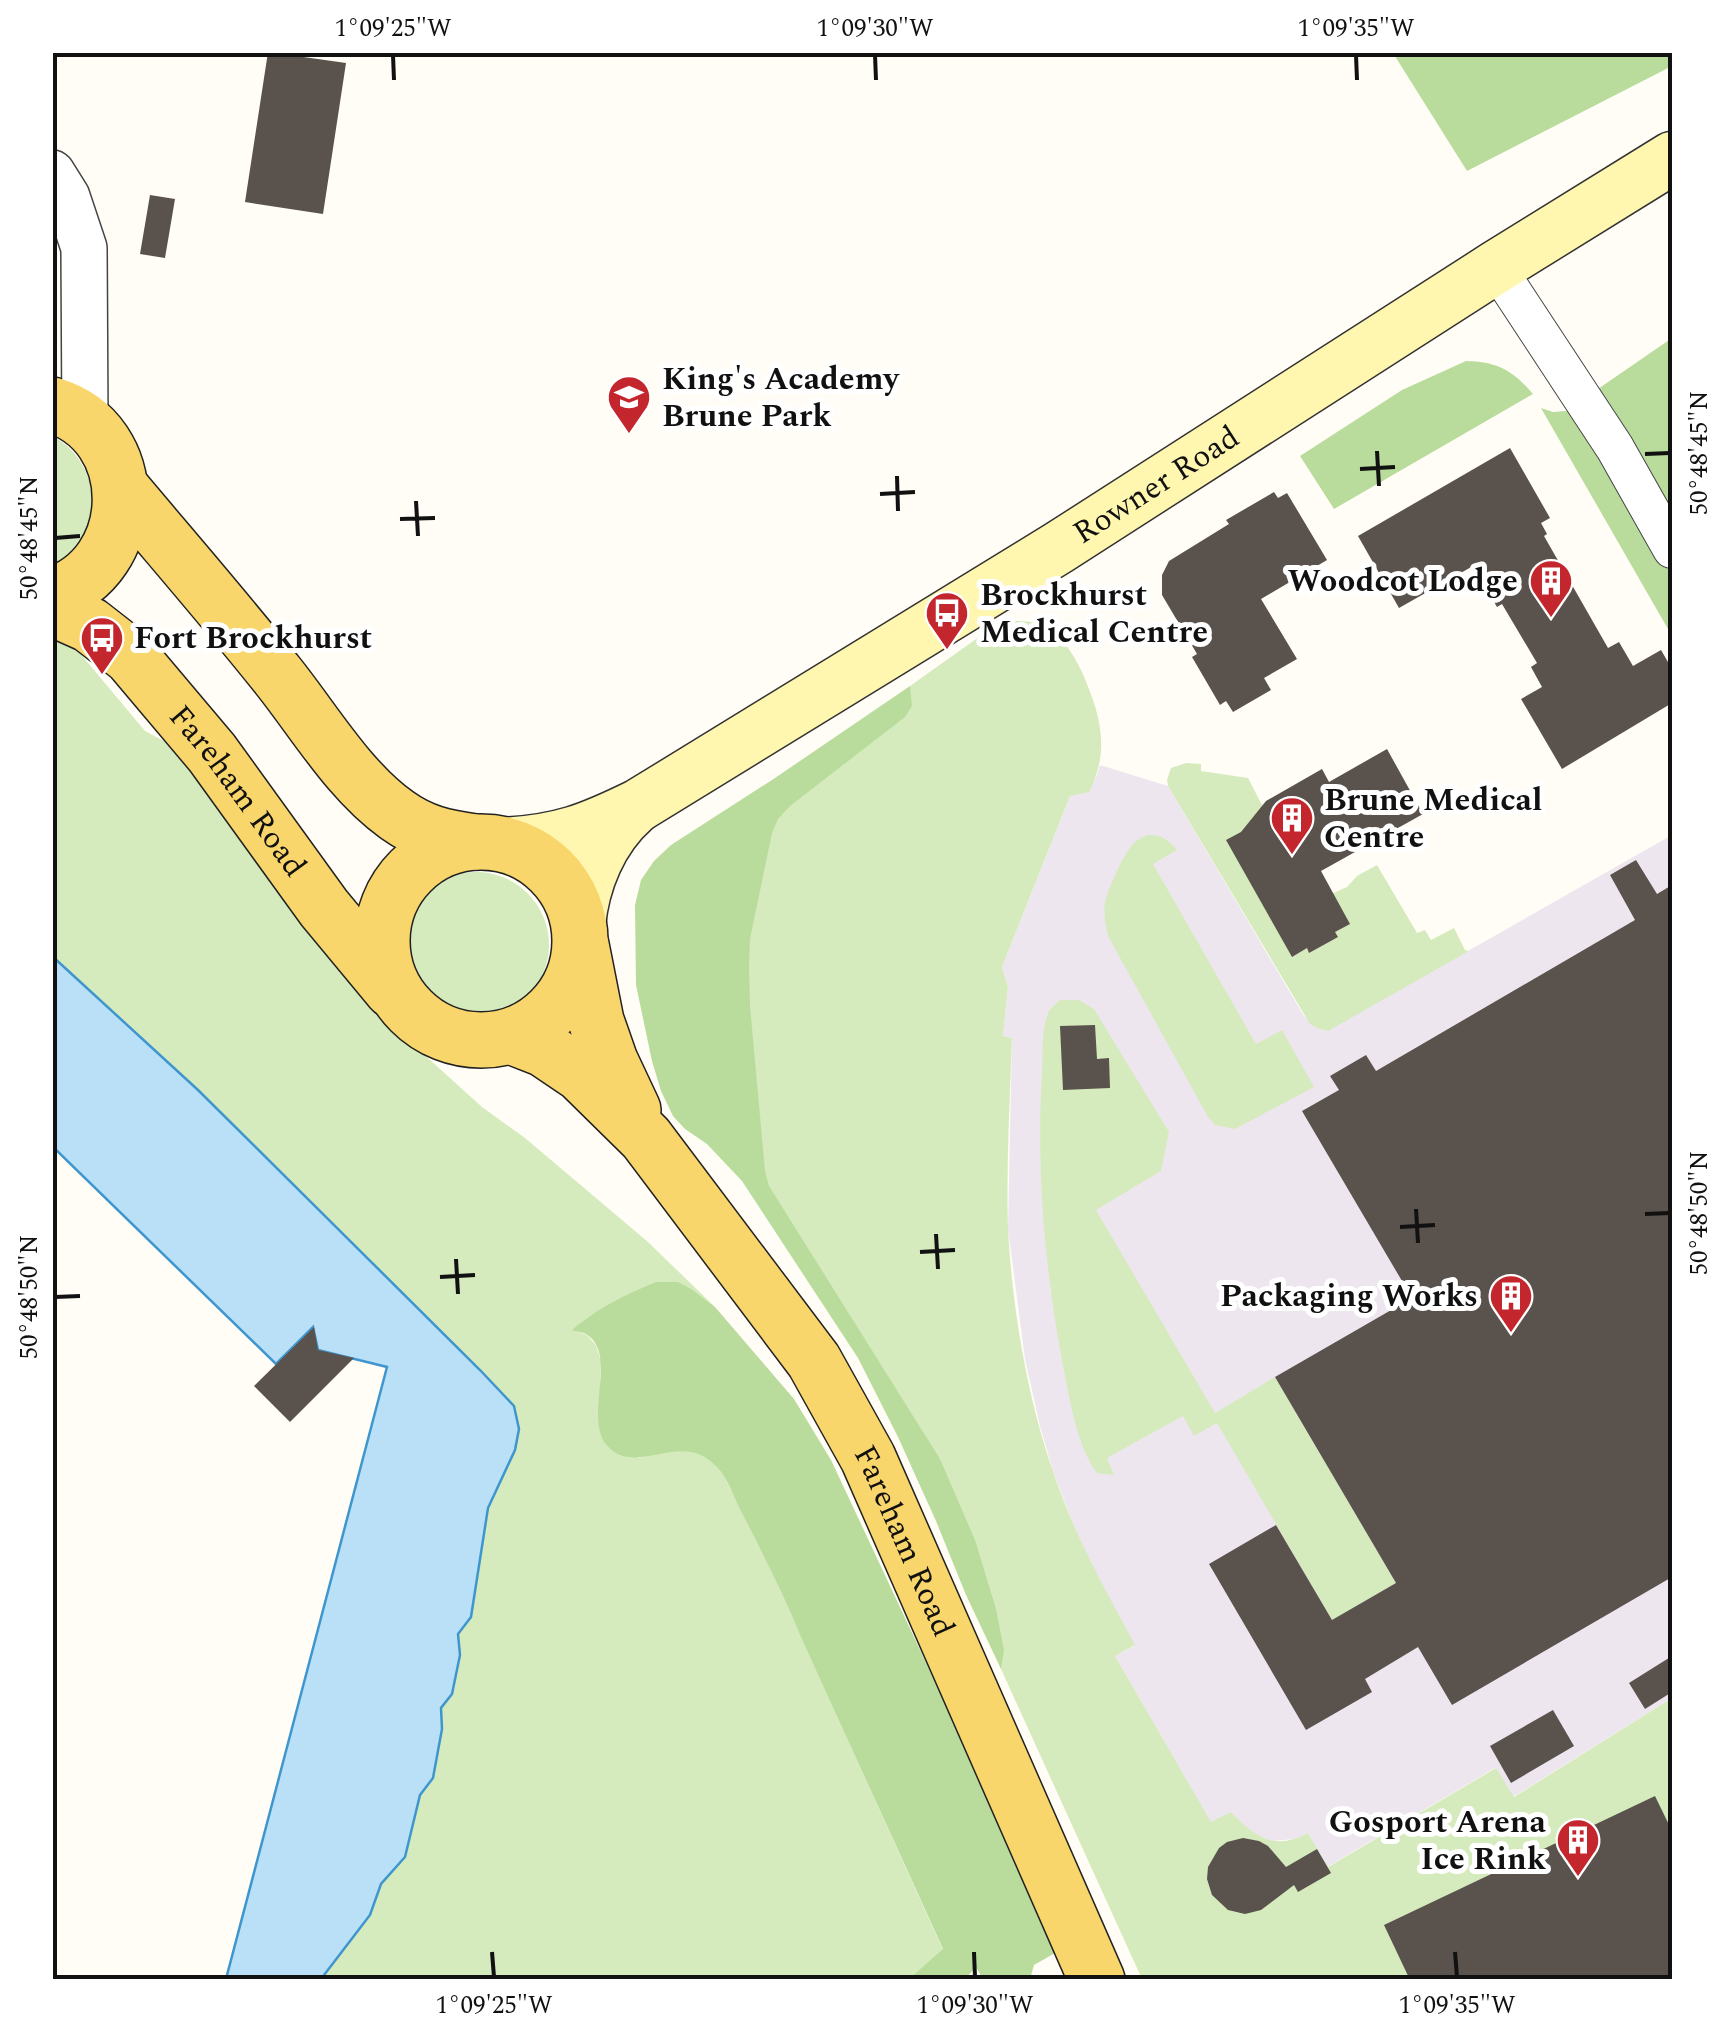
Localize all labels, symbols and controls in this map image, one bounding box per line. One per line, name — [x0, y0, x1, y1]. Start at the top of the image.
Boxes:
text: 1°09'25"W — [334, 10, 452, 48]
text: 1°09'30"W — [816, 10, 934, 48]
text: 1°09'35"W — [1297, 10, 1415, 48]
place label: King's Academy Brune Park — [662, 355, 900, 441]
school or university icon: King's Academy Brune Park — [606, 374, 652, 435]
text: 50°48'45"N — [1681, 391, 1719, 515]
street label: Rowner Road — [1063, 413, 1249, 557]
text: 50°48'45"N — [11, 476, 49, 600]
place label: Woodcot Lodge — [1288, 557, 1518, 606]
building icon: Woodcot Lodge — [1528, 558, 1574, 619]
place label: Brockhurst Medical Centre — [980, 571, 1208, 657]
bus stop icon: Brockhurst Medical Centre — [924, 590, 970, 651]
place label: Fort Brockhurst — [134, 614, 372, 663]
bus stop icon: Fort Brockhurst — [79, 615, 125, 676]
street label: Fareham Road — [157, 694, 319, 887]
place label: Brune Medical Centre — [1324, 776, 1542, 862]
building icon: Brune Medical Centre — [1269, 795, 1315, 856]
text: 50°48'50"N — [1681, 1151, 1719, 1275]
text: 50°48'50"N — [11, 1235, 49, 1359]
place label: Packaging Works — [1220, 1272, 1478, 1321]
building icon: Packaging Works — [1488, 1273, 1534, 1334]
street label: Fareham Road — [841, 1436, 968, 1644]
place label: Gosport Arena Ice Rink — [1329, 1798, 1547, 1884]
building icon: Gosport Arena Ice Rink — [1555, 1817, 1601, 1878]
text: 1°09'25"W — [435, 1987, 553, 2025]
text: 1°09'30"W — [916, 1987, 1034, 2025]
text: 1°09'35"W — [1398, 1987, 1516, 2025]

